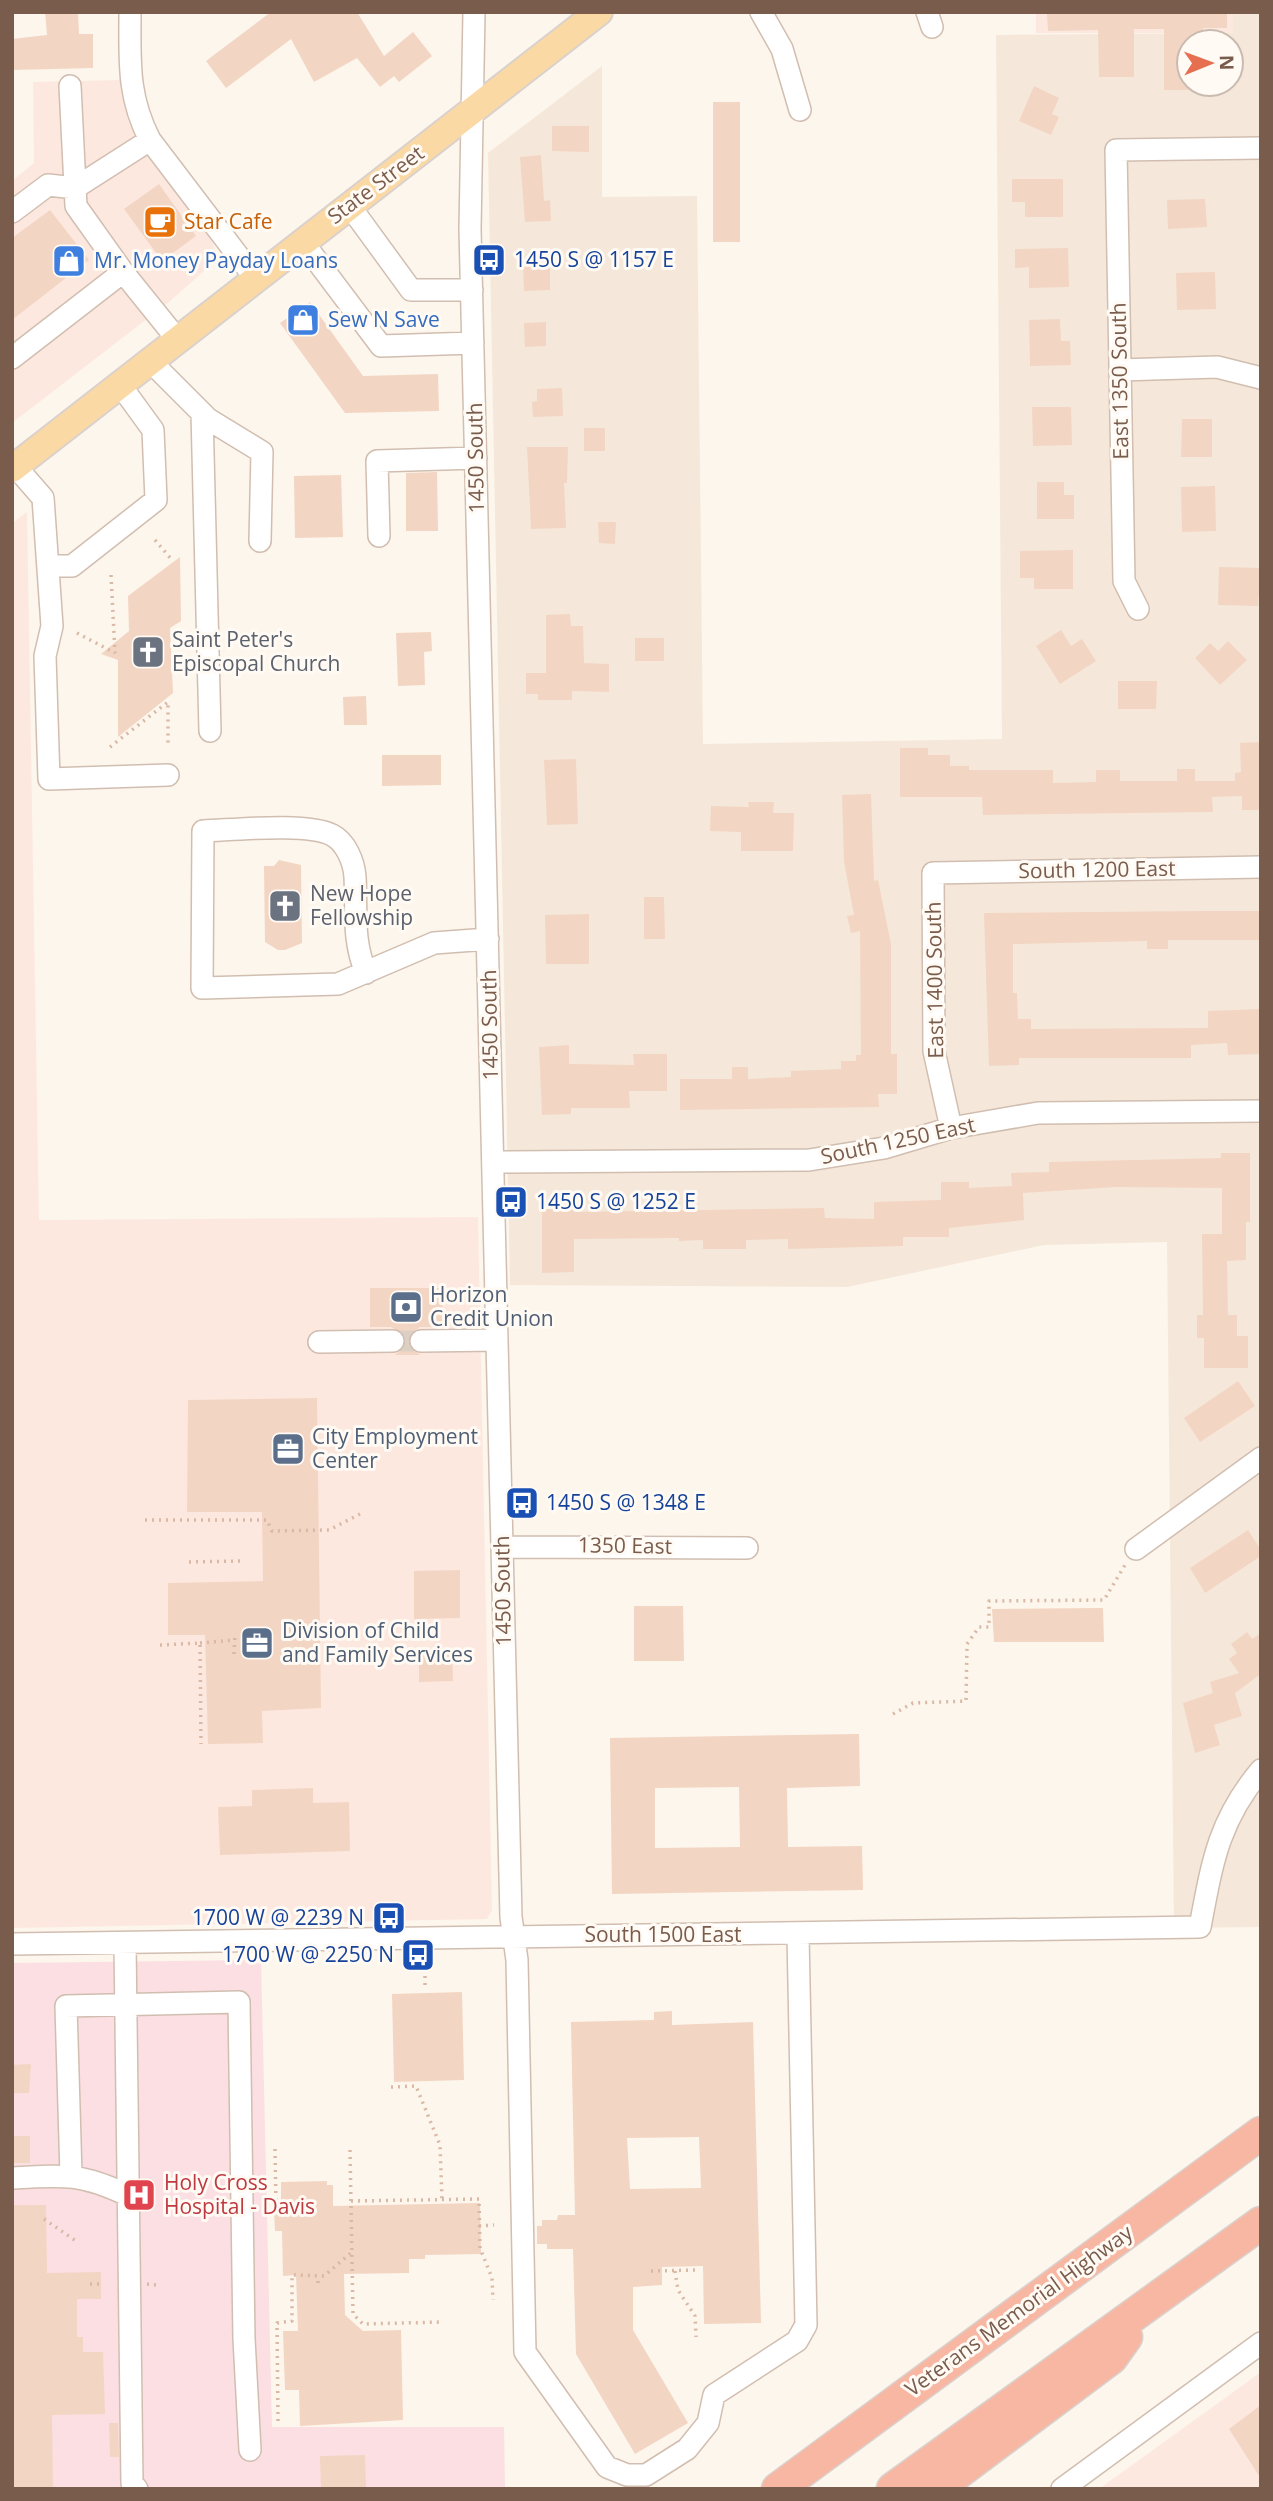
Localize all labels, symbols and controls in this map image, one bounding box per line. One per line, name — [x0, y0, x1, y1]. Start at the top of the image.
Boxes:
north arrow — [1175, 28, 1245, 98]
text: N — [1214, 55, 1240, 71]
street label: State Street — [321, 139, 429, 230]
cafe icon: Star Cafe — [141, 203, 179, 241]
place label: Star Cafe — [184, 207, 272, 235]
bus stop icon: 1450 S @ 1157 E — [470, 241, 508, 279]
shop icon: Mr. Money Payday Loans — [50, 242, 88, 280]
place label: 1450 S @ 1157 E — [514, 245, 674, 273]
place label: Mr. Money Payday Loans — [94, 246, 338, 274]
shop icon: Sew N Save — [284, 301, 322, 339]
street label: East 1350 South — [1104, 302, 1134, 460]
place label: Sew N Save — [328, 305, 440, 333]
street label: 1450 South — [460, 402, 490, 514]
place label: Saint Peter's Episcopal Church — [172, 625, 340, 677]
church icon: Saint Peter's Episcopal Church — [129, 633, 167, 671]
street label: South 1200 East — [1018, 854, 1176, 884]
place label: New Hope Fellowship — [310, 879, 413, 931]
church icon: New Hope Fellowship — [266, 887, 304, 925]
street label: East 1400 South — [919, 901, 949, 1059]
street label: 1450 South — [474, 969, 504, 1081]
street label: South 1250 East — [818, 1110, 978, 1170]
bus stop icon: 1450 S @ 1252 E — [492, 1183, 530, 1221]
place label: 1450 S @ 1252 E — [536, 1187, 696, 1215]
place label: Horizon Credit Union — [430, 1280, 554, 1332]
bank icon: Horizon Credit Union — [387, 1288, 425, 1326]
place label: City Employment Center — [312, 1422, 478, 1474]
office icon: City Employment Center — [269, 1430, 307, 1468]
bus stop icon: 1450 S @ 1348 E — [503, 1484, 541, 1522]
place label: 1450 S @ 1348 E — [546, 1488, 706, 1516]
street label: 1350 East — [578, 1530, 672, 1560]
street label: 1450 South — [487, 1535, 517, 1647]
place label: Division of Child and Family Services — [282, 1616, 473, 1668]
office icon: Division of Child and Family Services — [238, 1624, 276, 1662]
bus stop icon: 1700 W @ 2239 N — [370, 1899, 408, 1937]
place label: 1700 W @ 2239 N — [192, 1903, 364, 1931]
street label: South 1500 East — [584, 1920, 742, 1948]
bus stop icon: 1700 W @ 2250 N — [399, 1936, 437, 1974]
place label: 1700 W @ 2250 N — [222, 1940, 394, 1968]
place label: Holy Cross Hospital - Davis — [164, 2168, 315, 2220]
hospital icon: Holy Cross Hospital - Davis — [120, 2176, 158, 2214]
street label: Veterans Memorial Highway — [899, 2218, 1138, 2402]

